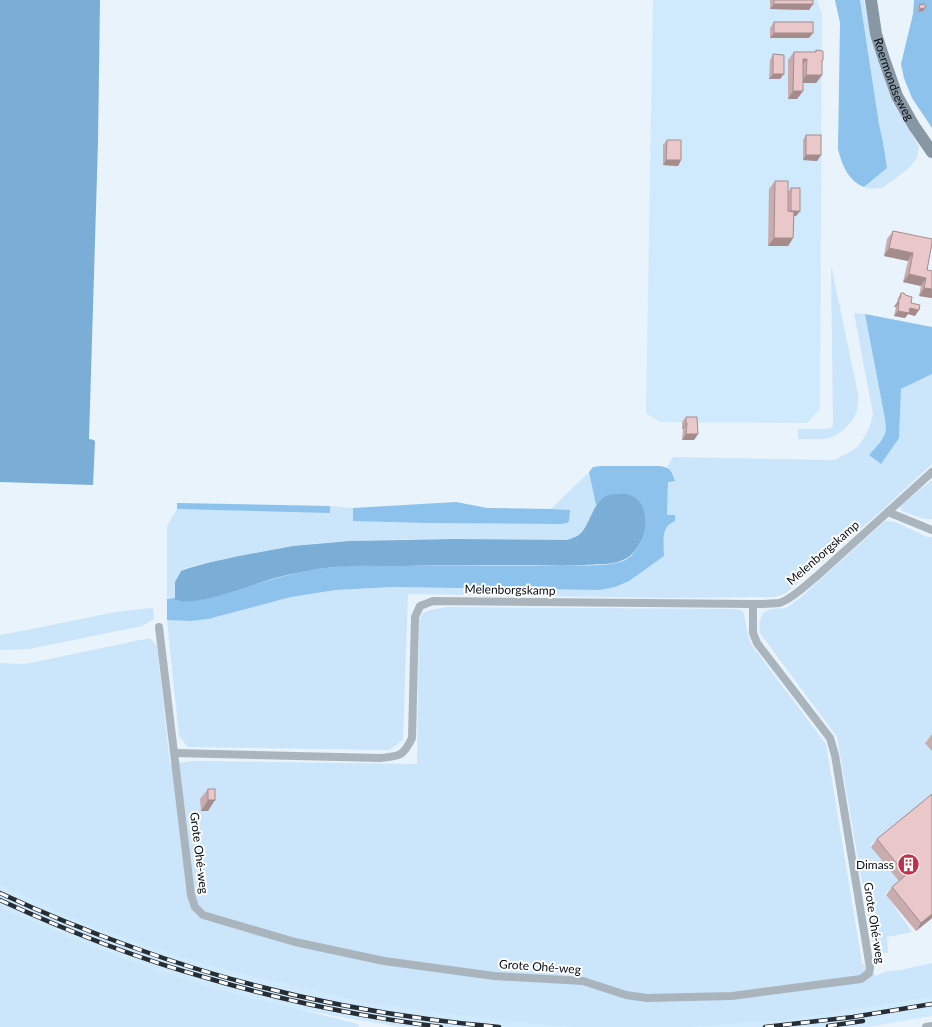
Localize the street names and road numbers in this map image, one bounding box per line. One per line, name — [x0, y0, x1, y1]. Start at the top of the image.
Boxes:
street label: Roermondseweg — [871, 36, 917, 123]
street label: Melenborgskamp — [783, 517, 862, 588]
street label: Melenborgskamp — [464, 581, 556, 598]
street label: Grote Ohé-weg — [187, 811, 212, 895]
street label: Grote Ohé-weg — [861, 881, 888, 965]
street label: Grote Ohé-weg — [499, 956, 581, 977]

